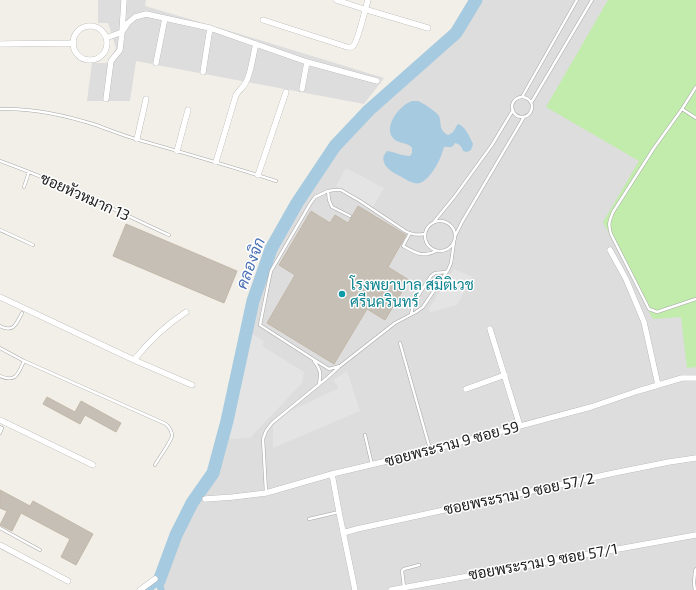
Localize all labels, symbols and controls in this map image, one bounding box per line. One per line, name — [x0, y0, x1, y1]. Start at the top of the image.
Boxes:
street label: ซอยหัวหมาก 13 — [38, 168, 133, 224]
water label: คลองจิก — [231, 234, 268, 291]
place label: โรงพยาบาล สมิติเวช ศรีนครินทร์ — [349, 275, 474, 310]
marker: โรงพยาบาล สมิติเวช ศรีนครินทร์ — [337, 289, 347, 299]
street label: ซอยพระราม 9 ซอย 59 — [383, 416, 521, 470]
street label: ซอยพระราม 9 ซอย 57/2 — [442, 468, 596, 518]
street label: ซอยพระราม 9 ซอย 57/1 — [467, 539, 619, 583]

